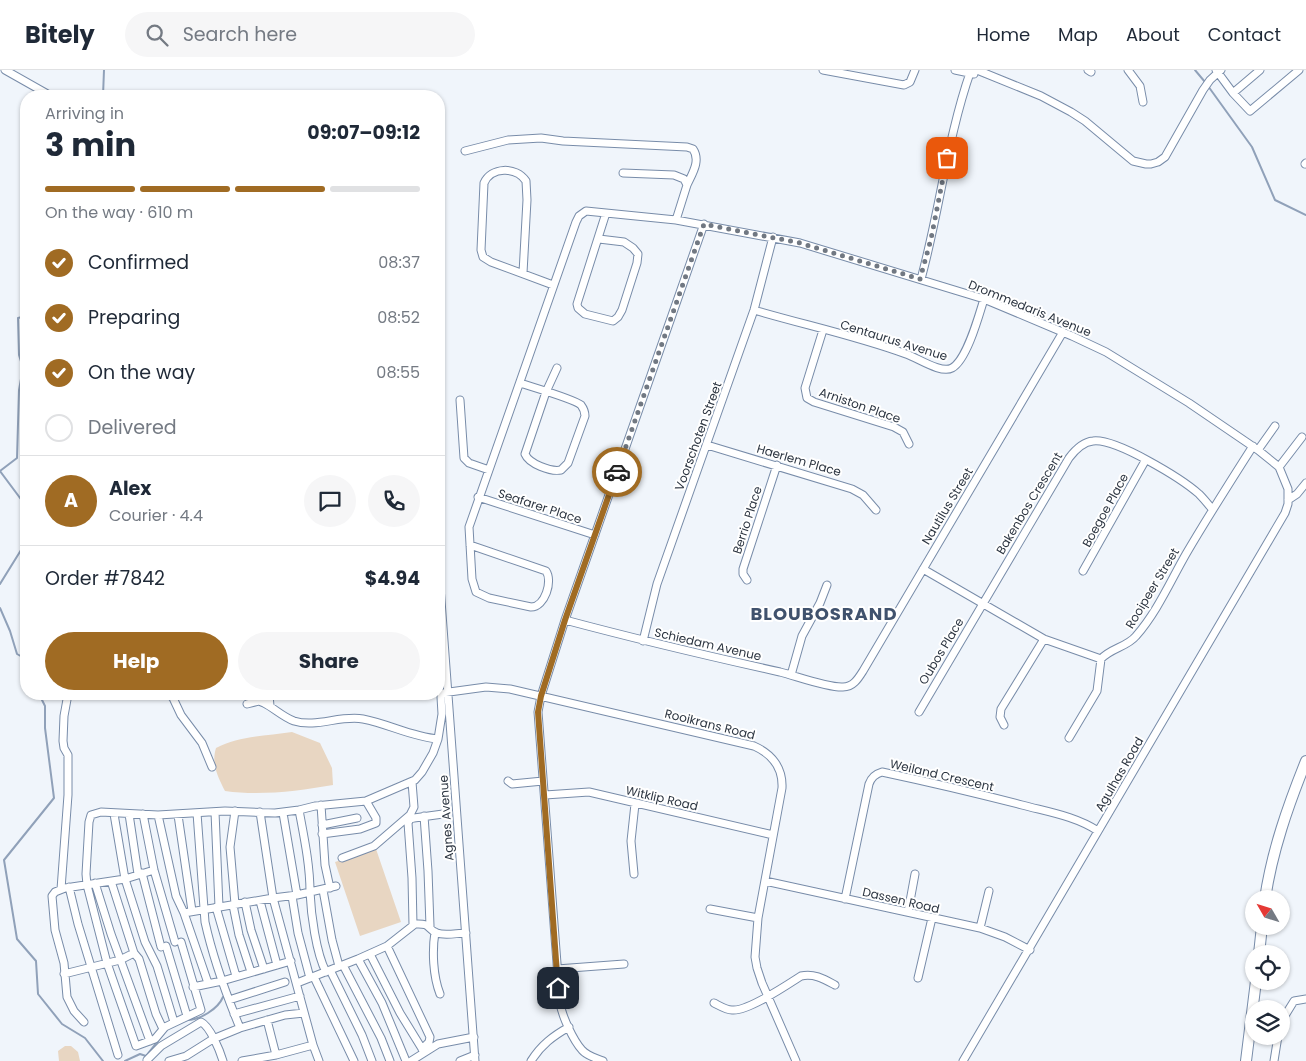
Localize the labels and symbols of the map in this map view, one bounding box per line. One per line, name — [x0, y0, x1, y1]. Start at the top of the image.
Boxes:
pin — [926, 137, 968, 179]
street label: Drommedaris Avenue — [966, 276, 1094, 340]
street label: Centaurus Avenue — [838, 316, 950, 364]
street label: Voorschoten Street — [670, 379, 726, 493]
street label: Arniston Place — [817, 383, 903, 427]
street label: Haerlem Place — [755, 440, 843, 480]
courier — [592, 447, 642, 497]
street label: Bakenbos Crescent — [992, 449, 1066, 557]
street label: Nautilus Street — [917, 464, 977, 548]
street label: Boegoe Place — [1078, 470, 1132, 550]
street label: Seafarer Place — [496, 484, 584, 528]
street label: Berrio Place — [728, 484, 766, 556]
street label: Rooipeer Street — [1121, 544, 1183, 632]
district label: BLOUBOSRAND — [751, 601, 898, 626]
street label: Oubos Place — [914, 614, 968, 688]
street label: Schiedam Avenue — [653, 623, 763, 665]
street label: Rooikrans Road — [663, 705, 757, 743]
street label: Agulhas Road — [1091, 734, 1147, 814]
street label: Weiland Crescent — [888, 755, 996, 795]
street label: Agnes Avenue — [435, 775, 457, 861]
street label: Witklip Road — [624, 781, 700, 815]
street label: Dassen Road — [861, 883, 941, 917]
north arrow — [1245, 890, 1290, 935]
pin — [537, 967, 579, 1009]

